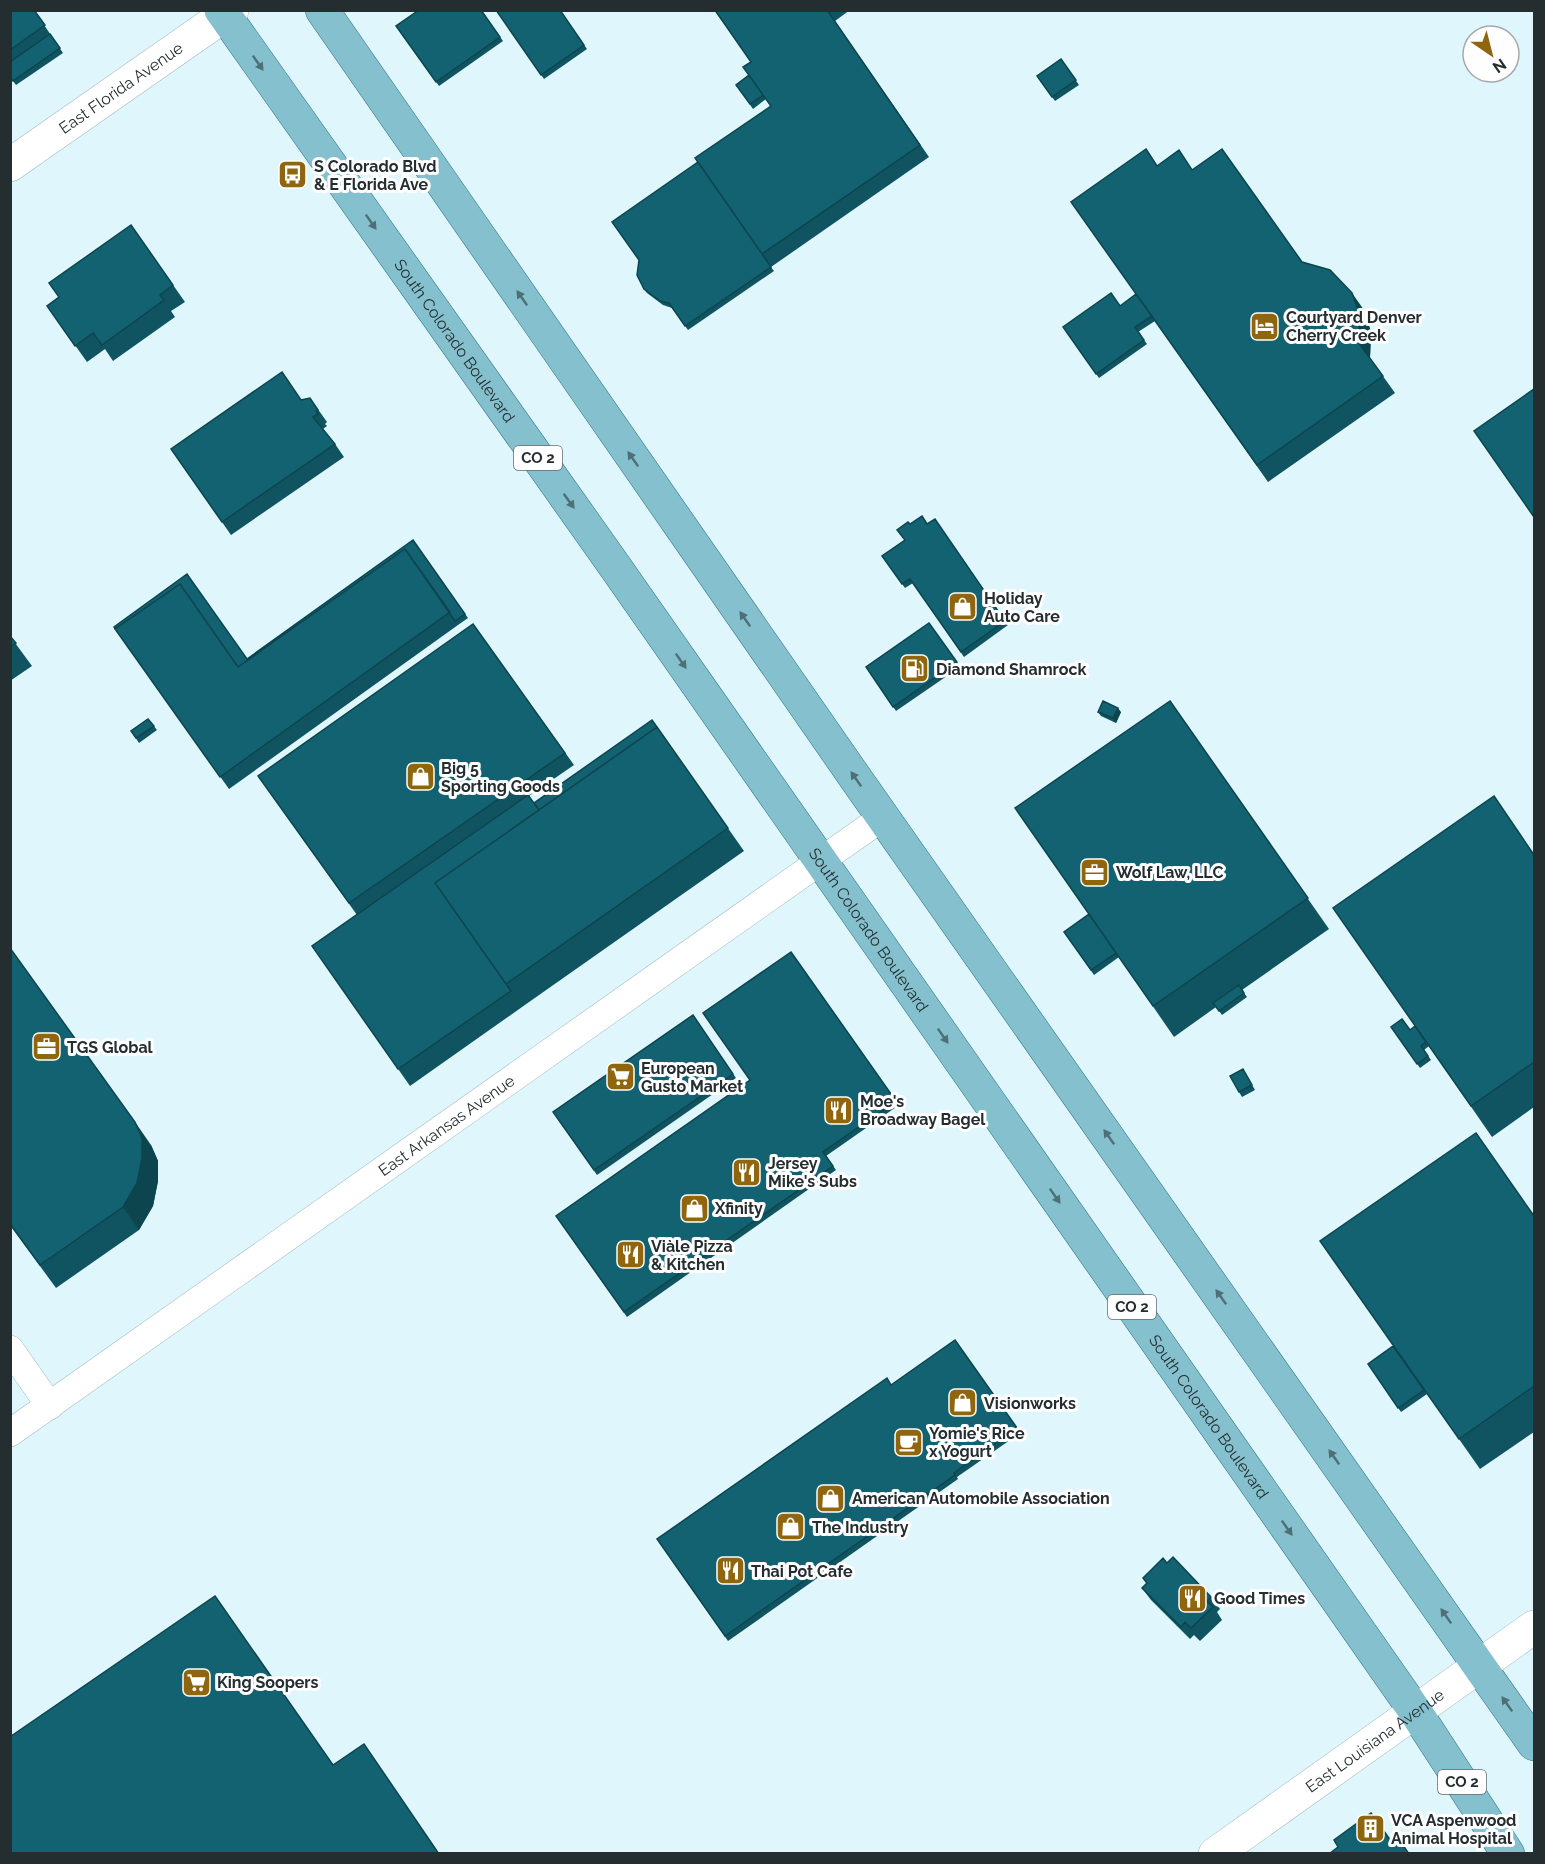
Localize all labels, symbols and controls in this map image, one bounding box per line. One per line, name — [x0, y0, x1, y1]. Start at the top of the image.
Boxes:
north arrow — [1461, 24, 1521, 84]
street label: East Florida Avenue — [55, 38, 186, 137]
one-way arrow — [252, 55, 264, 71]
text: N — [1489, 55, 1510, 77]
place label: S Colorado Blvd & E Florida Ave — [314, 157, 437, 194]
bus stop icon: S Colorado Blvd & E Florida Ave — [277, 159, 309, 191]
one-way arrow — [365, 214, 377, 230]
street label: South Colorado Boulevard — [391, 255, 519, 426]
one-way arrow — [516, 291, 528, 307]
place label: Courtyard Denver Cherry Creek — [1286, 308, 1422, 345]
hotel icon: Courtyard Denver Cherry Creek — [1249, 310, 1281, 342]
road number: CO 2 — [514, 446, 562, 470]
one-way arrow — [628, 451, 639, 467]
one-way arrow — [563, 493, 575, 509]
place label: Holiday Auto Care — [984, 589, 1060, 626]
shop icon: Holiday Auto Care — [947, 591, 979, 623]
one-way arrow — [739, 611, 751, 627]
one-way arrow — [675, 652, 687, 668]
fuel station icon: Diamond Shamrock — [899, 653, 931, 685]
place label: Diamond Shamrock — [936, 660, 1086, 679]
place label: Big 5 Sporting Goods — [441, 759, 560, 796]
shop icon: Big 5 Sporting Goods — [404, 761, 436, 793]
one-way arrow — [851, 771, 862, 787]
street label: South Colorado Boulevard — [805, 844, 933, 1015]
office icon: Wolf Law, LLC — [1079, 856, 1111, 888]
place label: Wolf Law, LLC — [1116, 863, 1223, 882]
one-way arrow — [937, 1027, 949, 1043]
office icon: TGS Global — [30, 1031, 62, 1063]
place label: TGS Global — [67, 1038, 154, 1057]
place label: European Gusto Market — [641, 1059, 743, 1096]
supermarket icon: European Gusto Market — [604, 1061, 636, 1093]
street label: East Arkansas Avenue — [375, 1071, 518, 1180]
place label: Moe's Broadway Bagel — [860, 1092, 986, 1129]
restaurant icon: Moe's Broadway Bagel — [823, 1094, 855, 1126]
one-way arrow — [1103, 1130, 1115, 1146]
place label: Jersey Mike's Subs — [768, 1154, 857, 1191]
restaurant icon: Jersey Mike's Subs — [731, 1156, 763, 1188]
one-way arrow — [1049, 1187, 1061, 1203]
shop icon: Xfinity — [678, 1192, 710, 1224]
place label: Xfinity — [714, 1199, 763, 1218]
place label: Viàle Pizza & Kitchen — [651, 1237, 733, 1274]
restaurant icon: Viàle Pizza & Kitchen — [614, 1239, 646, 1271]
one-way arrow — [1216, 1289, 1228, 1305]
road number: CO 2 — [1108, 1295, 1156, 1319]
street label: South Colorado Boulevard — [1145, 1331, 1273, 1502]
shop icon: Visionworks — [947, 1387, 979, 1419]
place label: Visionworks — [984, 1394, 1076, 1413]
place label: Yomie's Rice x Yogurt — [929, 1424, 1025, 1461]
cafe icon: Yomie's Rice x Yogurt — [892, 1426, 924, 1458]
one-way arrow — [1328, 1449, 1340, 1465]
shop icon: American Automobile Association — [815, 1482, 847, 1514]
place label: American Automobile Association — [852, 1489, 1110, 1508]
shop icon: The Industry — [775, 1511, 807, 1543]
place label: The Industry — [812, 1518, 909, 1537]
one-way arrow — [1281, 1519, 1293, 1535]
restaurant icon: Thai Pot Cafe — [714, 1555, 746, 1587]
place label: Thai Pot Cafe — [751, 1562, 853, 1581]
restaurant icon: Good Times — [1177, 1582, 1209, 1614]
place label: Good Times — [1214, 1589, 1305, 1608]
one-way arrow — [1440, 1609, 1452, 1625]
supermarket icon: King Soopers — [180, 1666, 212, 1698]
place label: King Soopers — [217, 1673, 319, 1692]
street label: East Louisiana Avenue — [1302, 1685, 1447, 1796]
one-way arrow — [1501, 1696, 1513, 1712]
road number: CO 2 — [1438, 1770, 1486, 1794]
place label: VCA Aspenwood Animal Hospital — [1391, 1811, 1516, 1848]
building icon: VCA Aspenwood Animal Hospital — [1354, 1813, 1386, 1845]

